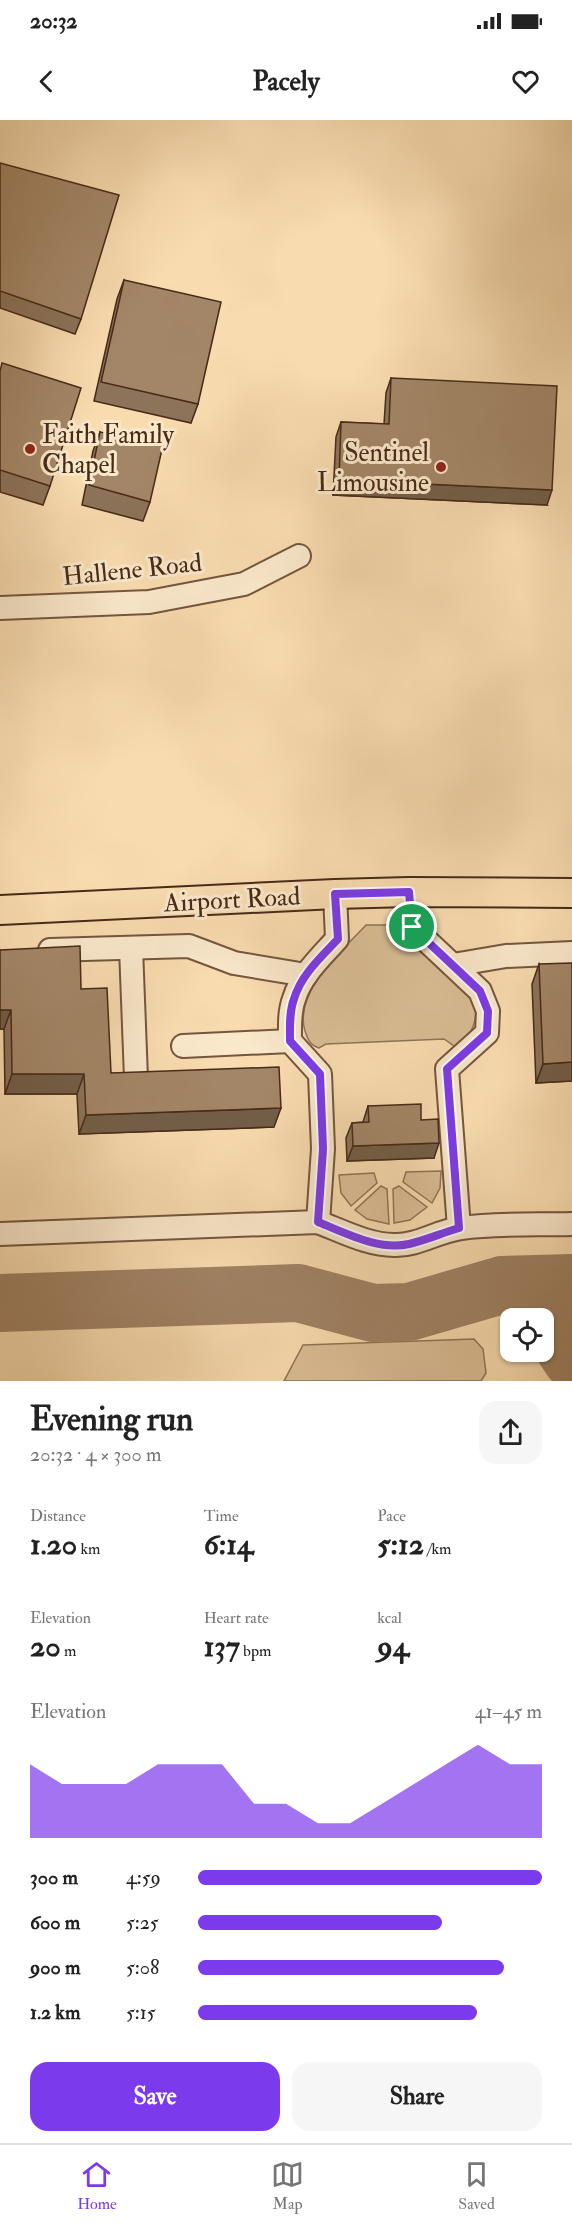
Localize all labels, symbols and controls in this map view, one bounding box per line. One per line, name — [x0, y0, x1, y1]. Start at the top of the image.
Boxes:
text: 20:32 — [30, 7, 77, 35]
icon: back — [30, 65, 63, 98]
text: Pacely — [252, 65, 320, 98]
icon: heart — [509, 65, 542, 98]
place label: Faith Family Chapel — [42, 419, 175, 482]
place label: Sentinel Limousine — [317, 437, 429, 499]
marker: Faith Family Chapel — [23, 442, 37, 456]
marker: Sentinel Limousine — [434, 460, 448, 474]
street label: Hallene Road — [61, 547, 204, 593]
street label: Airport Road — [162, 880, 301, 921]
pin — [386, 901, 437, 952]
icon: arrive — [395, 910, 428, 943]
map controls — [500, 1308, 554, 1362]
button: locate — [500, 1308, 554, 1362]
text: Evening run — [30, 1399, 193, 1440]
button: share — [479, 1401, 542, 1464]
text: 20:32 · 4 × 300 m — [30, 1442, 161, 1467]
text: Distance — [30, 1506, 86, 1526]
text: Time — [204, 1506, 239, 1526]
text: Pace — [377, 1506, 406, 1526]
text: 1.20 — [30, 1526, 77, 1563]
text: 6:14 — [204, 1526, 253, 1563]
text: 5:12 — [377, 1526, 424, 1563]
text: km — [77, 1539, 101, 1559]
text: /km — [424, 1539, 451, 1559]
text: Elevation — [30, 1608, 91, 1628]
text: Heart rate — [204, 1608, 269, 1628]
text: kcal — [377, 1608, 402, 1628]
text: 20 — [30, 1628, 61, 1665]
text: 137 — [204, 1628, 240, 1665]
text: 94 — [377, 1628, 409, 1665]
text: m — [61, 1641, 76, 1661]
text: bpm — [240, 1641, 271, 1661]
text: Elevation — [30, 1699, 106, 1724]
text: 41–45 m — [475, 1699, 542, 1724]
text: 300 m — [30, 1865, 78, 1890]
text: 4:59 — [126, 1865, 161, 1890]
text: 600 m — [30, 1910, 80, 1935]
text: 5:25 — [126, 1910, 159, 1935]
text: 900 m — [30, 1955, 80, 1980]
text: 5:08 — [126, 1955, 159, 1980]
text: 1.2 km — [30, 2000, 80, 2025]
text: 5:15 — [126, 2000, 156, 2025]
button: Save — [30, 2062, 280, 2131]
button: Share — [292, 2062, 542, 2131]
tab: Home — [77, 2158, 117, 2214]
tab: Map — [271, 2158, 304, 2214]
tab: Saved — [458, 2158, 495, 2214]

